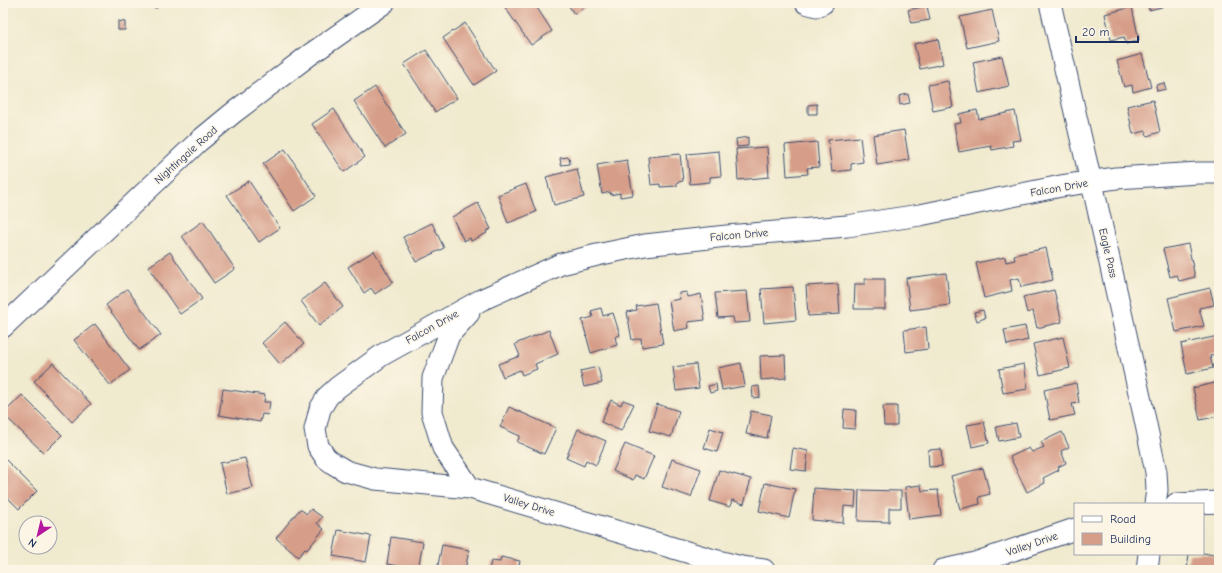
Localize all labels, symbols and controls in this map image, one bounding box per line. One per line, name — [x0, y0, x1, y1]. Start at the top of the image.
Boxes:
scale bar — [1076, 18, 1138, 44]
text: 20 m — [1082, 25, 1110, 39]
street label: Nightingale Road — [152, 123, 220, 187]
street label: Falcon Drive — [1029, 176, 1089, 199]
street label: Falcon Drive — [709, 226, 769, 244]
street label: Eagle Pass — [1096, 227, 1120, 279]
street label: Falcon Drive — [403, 307, 461, 347]
street label: Valley Drive — [501, 491, 557, 519]
legend — [1074, 503, 1204, 555]
text: Road — [1110, 512, 1136, 526]
north arrow — [18, 515, 58, 555]
street label: Valley Drive — [1005, 529, 1060, 559]
text: Building — [1110, 532, 1151, 546]
text: N — [26, 535, 39, 550]

